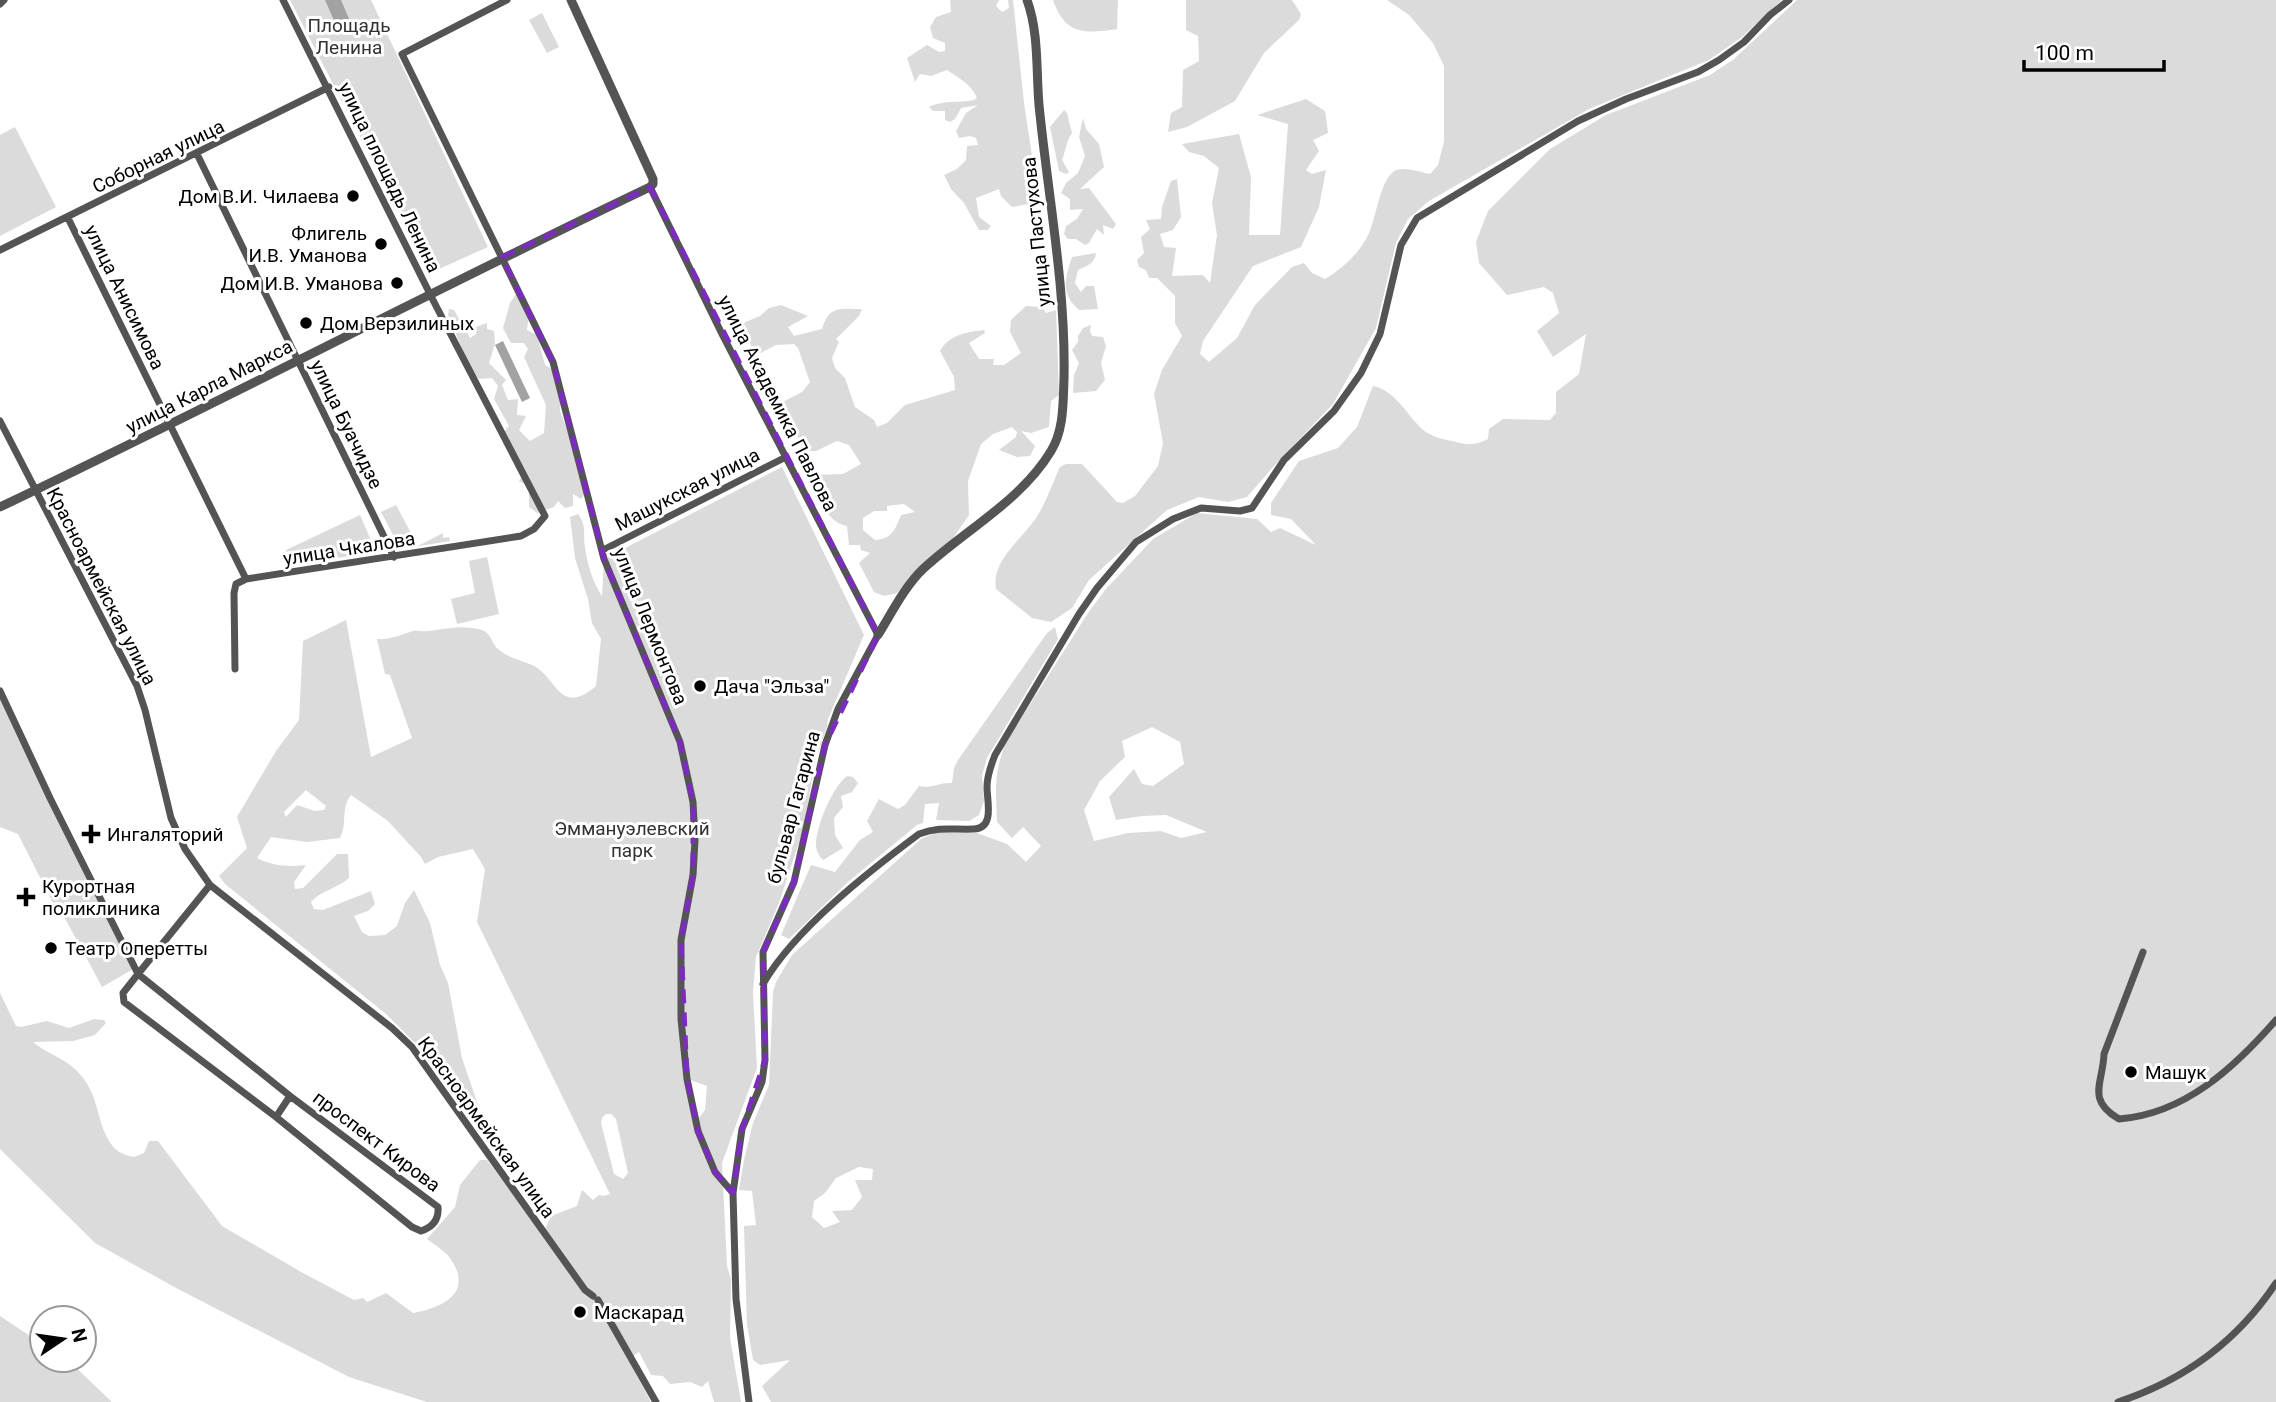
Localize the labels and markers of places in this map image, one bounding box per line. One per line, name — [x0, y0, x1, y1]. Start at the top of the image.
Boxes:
place label: Дом В.И. Чилаева — [178, 185, 339, 208]
marker: Дом В.И. Чилаева — [345, 188, 361, 204]
place label: Флигель И.В. Уманова — [248, 222, 367, 267]
marker: Флигель И.В. Уманова — [373, 236, 389, 252]
place label: Дом И.В. Уманова — [221, 272, 383, 295]
marker: Дом И.В. Уманова — [389, 275, 405, 291]
place label: Дом Верзилиных — [320, 312, 475, 335]
marker: Дом Верзилиных — [298, 315, 314, 331]
place label: Дача "Эльза" — [714, 675, 829, 698]
marker: Дача "Эльза" — [692, 678, 708, 694]
place label: Ингаляторий — [107, 823, 223, 846]
marker: Ингаляторий — [81, 824, 101, 844]
place label: Курортная поликлиника — [42, 875, 160, 920]
marker: Курортная поликлиника — [16, 887, 36, 907]
place label: Театр Оперетты — [65, 937, 208, 960]
marker: Театр Оперетты — [43, 940, 59, 956]
place label: Машук — [2145, 1061, 2207, 1084]
marker: Машук — [2123, 1064, 2139, 1080]
place label: Маскарад — [594, 1301, 684, 1324]
marker: Маскарад — [572, 1304, 588, 1320]

